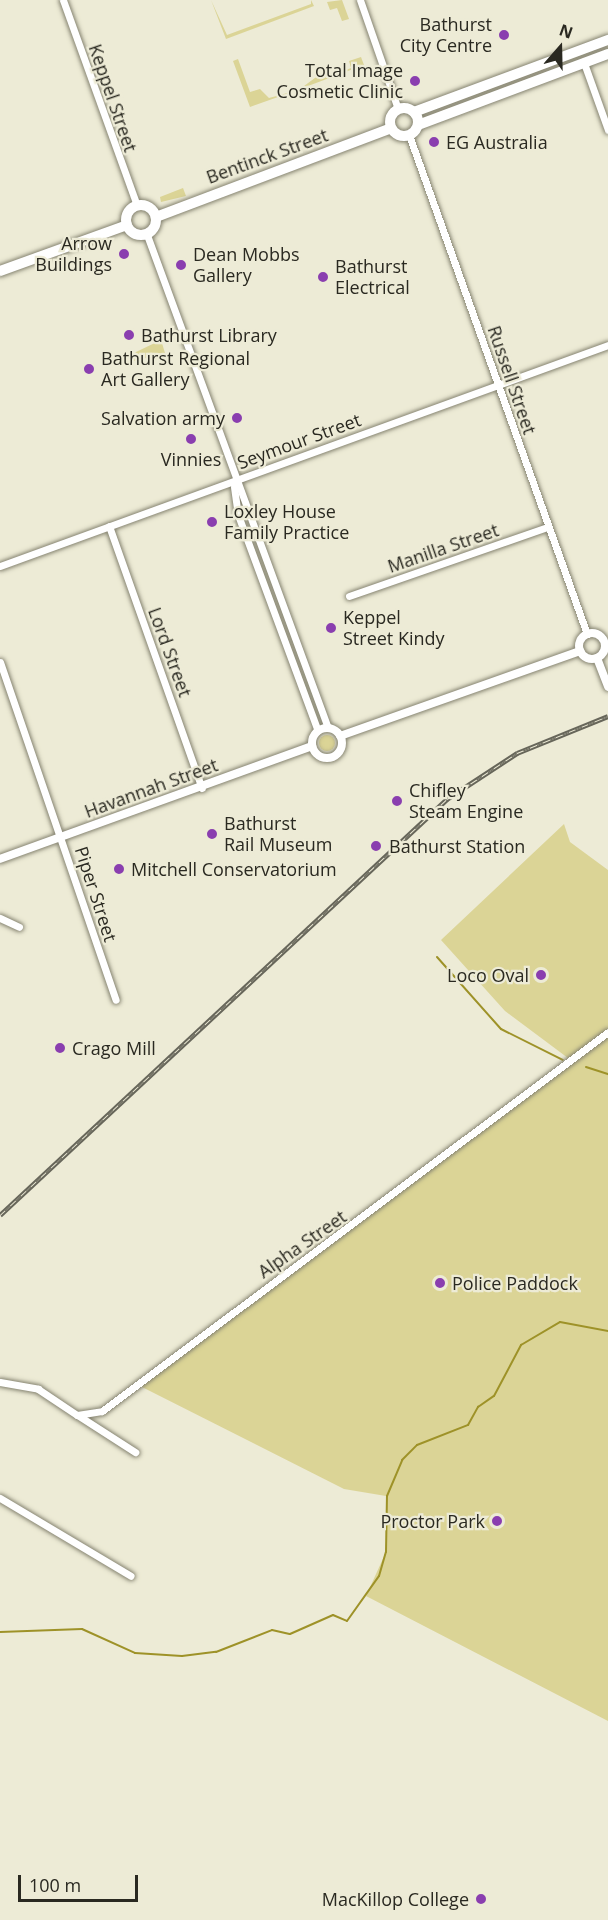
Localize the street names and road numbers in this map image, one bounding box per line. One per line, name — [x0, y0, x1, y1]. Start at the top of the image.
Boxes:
street label: Keppel Street — [84, 41, 142, 155]
street label: Bentinck Street — [203, 124, 331, 188]
street label: Russell Street — [483, 323, 541, 437]
street label: Seymour Street — [234, 409, 364, 473]
street label: Manilla Street — [385, 519, 501, 577]
street label: Lord Street — [144, 604, 196, 700]
street label: Havannah Street — [81, 754, 221, 822]
street label: Piper Street — [70, 844, 122, 944]
street label: Alpha Street — [254, 1206, 350, 1282]

